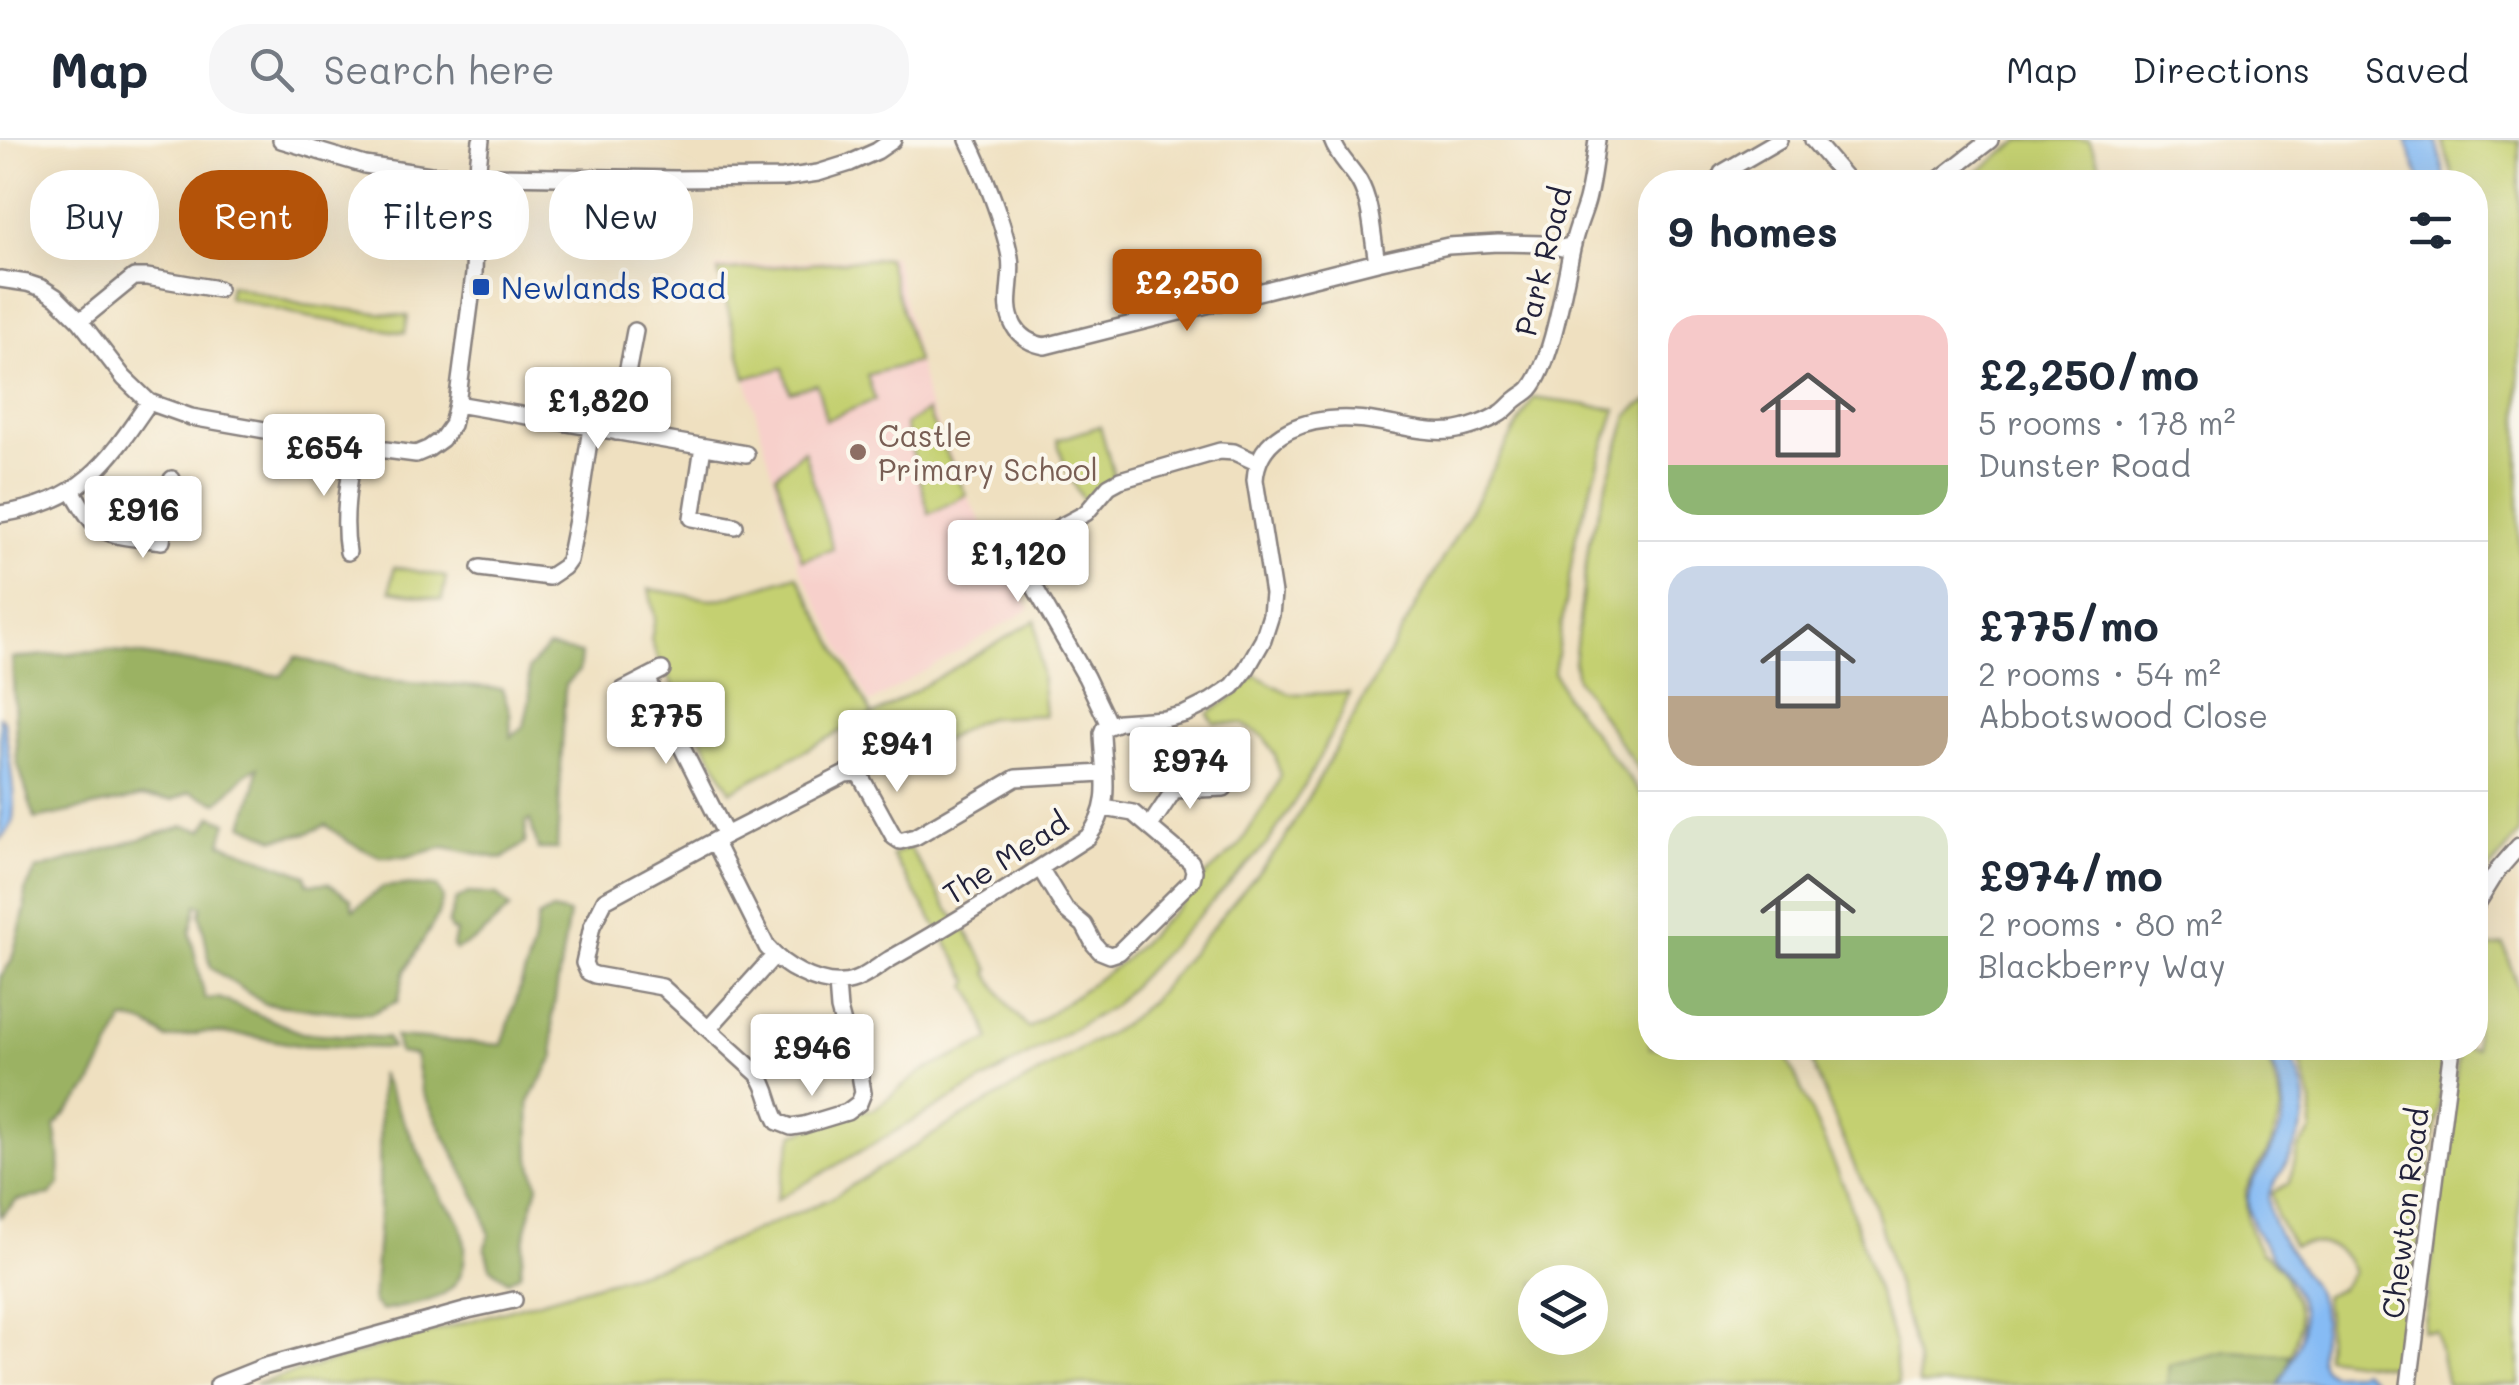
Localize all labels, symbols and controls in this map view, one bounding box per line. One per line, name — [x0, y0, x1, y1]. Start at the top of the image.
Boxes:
search box — [209, 24, 909, 114]
text: Map — [50, 38, 149, 100]
icon: search — [244, 42, 299, 97]
text: Search here — [324, 44, 555, 94]
text: Map — [2006, 46, 2077, 92]
text: Directions — [2132, 46, 2310, 92]
text: Saved — [2365, 46, 2469, 92]
chip: Buy — [30, 170, 159, 260]
chip: Rent — [179, 170, 328, 260]
chip: Filters — [348, 170, 529, 260]
chip: New — [549, 170, 693, 260]
street label: Park Road — [1504, 182, 1580, 340]
text: 9 homes — [1668, 203, 1838, 258]
icon: filters — [2403, 203, 2458, 258]
pin: £2,250 — [1106, 249, 1268, 334]
text: £2,250 — [1135, 260, 1239, 302]
place label: Newlands Road — [501, 267, 726, 307]
marker: Newlands Road — [470, 276, 492, 298]
text: £2,250/mo — [1978, 346, 2199, 401]
icon: home — [1748, 355, 1868, 475]
pin: £1,820 — [517, 367, 679, 452]
text: £1,820 — [547, 378, 649, 420]
text: 5 rooms · 178 m² — [1978, 401, 2236, 443]
pin: £654 — [265, 414, 383, 499]
place label: Castle Primary School — [878, 415, 1098, 489]
text: £654 — [285, 425, 363, 467]
marker: Castle Primary School — [847, 441, 869, 463]
text: Dunster Road — [1978, 443, 2191, 485]
pin: £916 — [84, 476, 202, 561]
text: £916 — [107, 487, 179, 529]
pin: £1,120 — [937, 520, 1099, 605]
text: £1,120 — [970, 531, 1066, 573]
text: £775/mo — [1978, 597, 2159, 652]
icon: home — [1748, 606, 1868, 726]
text: 2 rooms · 54 m² — [1978, 652, 2221, 694]
pin: £775 — [607, 682, 725, 767]
text: £775 — [629, 693, 703, 735]
text: Abbotswood Close — [1978, 694, 2268, 736]
pin: £941 — [838, 710, 956, 795]
text: £941 — [860, 721, 934, 763]
pin: £974 — [1131, 727, 1249, 812]
text: £974 — [1151, 738, 1229, 780]
street label: The Mead — [935, 802, 1075, 912]
text: £974/mo — [1978, 847, 2163, 902]
icon: home — [1748, 856, 1868, 976]
text: 2 rooms · 80 m² — [1978, 902, 2223, 944]
text: Blackberry Way — [1978, 944, 2226, 986]
pin: £946 — [753, 1014, 871, 1099]
text: £946 — [773, 1025, 851, 1067]
street label: Chewton Road — [2371, 1105, 2437, 1321]
map controls — [1518, 1265, 1608, 1355]
button: layers — [1518, 1265, 1608, 1355]

